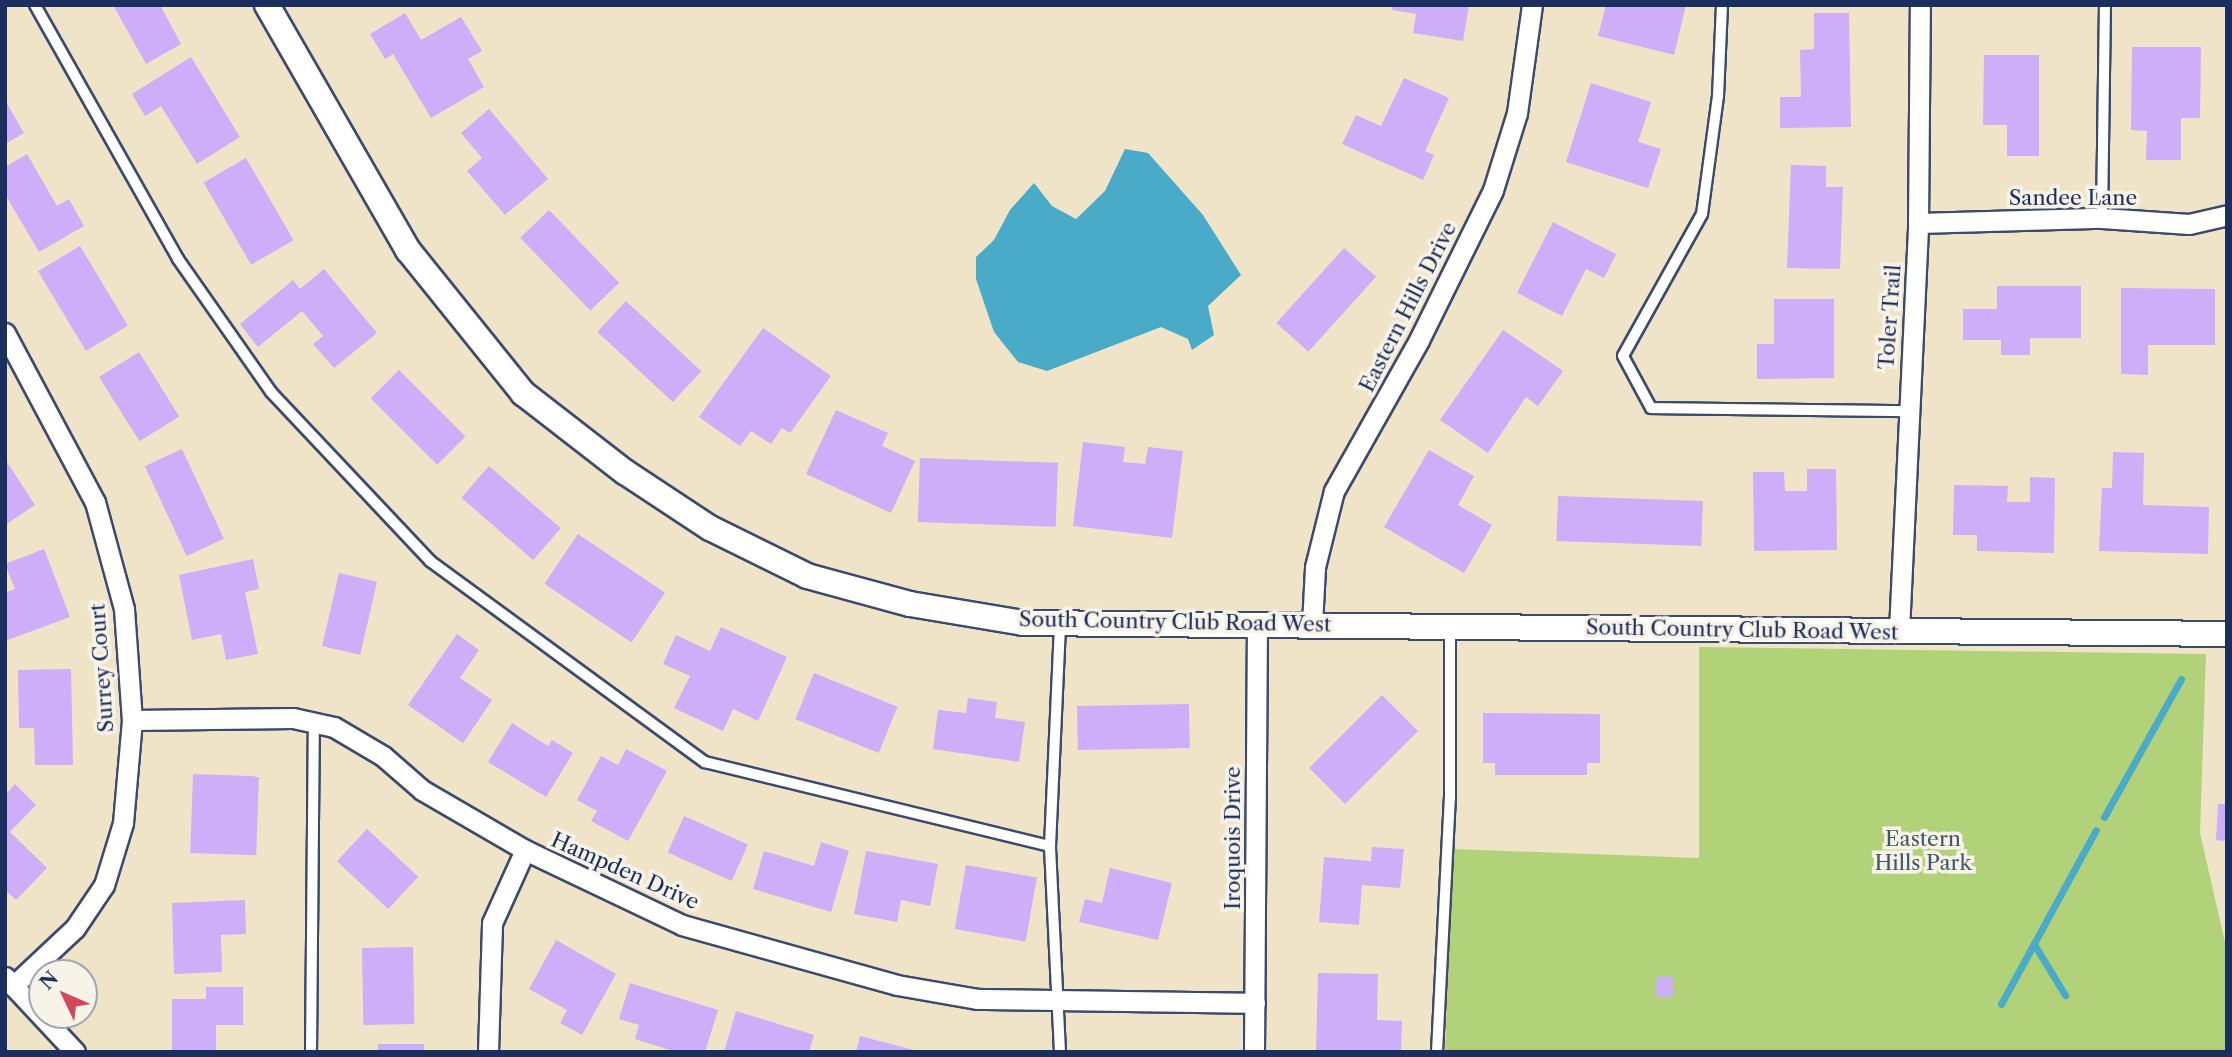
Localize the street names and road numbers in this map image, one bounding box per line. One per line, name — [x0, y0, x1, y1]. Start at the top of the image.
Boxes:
street label: Sandee Lane — [2009, 185, 2137, 211]
street label: Eastern Hills Drive — [1354, 218, 1462, 396]
street label: Toler Trail — [1874, 263, 1906, 371]
street label: Surrey Court — [85, 602, 119, 734]
street label: South Country Club Road West — [1018, 607, 1332, 637]
street label: South Country Club Road West — [1585, 615, 1899, 645]
street label: Iroquois Drive — [1220, 766, 1246, 910]
street label: Hampden Drive — [547, 827, 703, 915]

